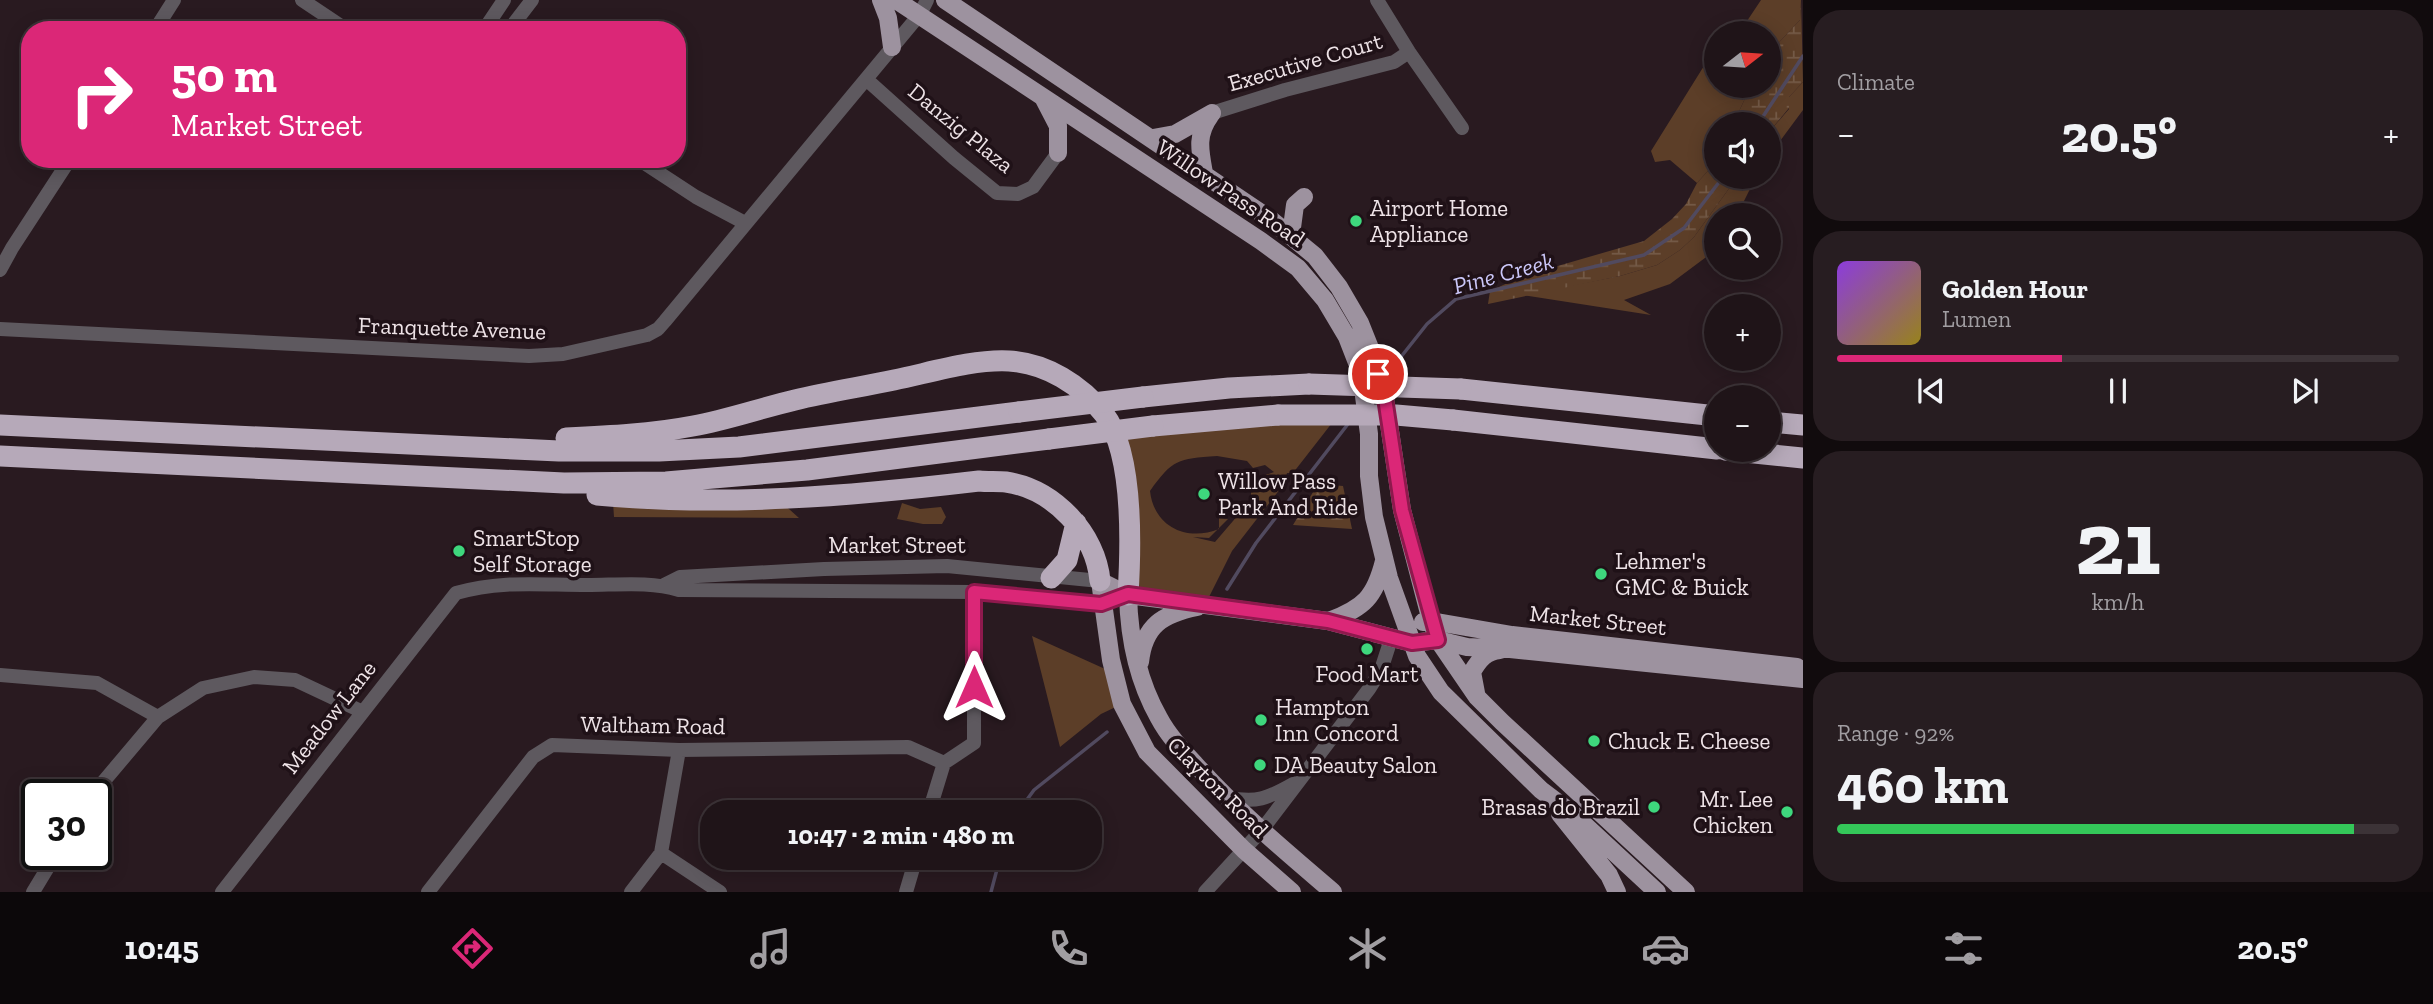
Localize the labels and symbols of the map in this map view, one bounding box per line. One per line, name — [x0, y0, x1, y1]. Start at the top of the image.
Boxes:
north arrow — [1704, 21, 1782, 98]
street label: Executive Court — [1225, 26, 1386, 97]
street label: Danzig Plaza — [903, 77, 1019, 179]
street label: Willow Pass Road — [1152, 133, 1311, 253]
place label: Airport Home Appliance — [1370, 194, 1508, 248]
marker: Airport Home Appliance — [1348, 213, 1364, 229]
water label: Pine Creek — [1450, 246, 1557, 300]
street label: Franquette Avenue — [358, 311, 546, 345]
pin — [1348, 344, 1408, 404]
place label: Willow Pass Park And Ride — [1218, 467, 1358, 521]
marker: Willow Pass Park And Ride — [1196, 486, 1212, 502]
place label: SmartStop Self Storage — [473, 524, 592, 578]
street label: Market Street — [828, 531, 966, 559]
marker: SmartStop Self Storage — [451, 543, 467, 559]
place label: Lehmer's GMC & Buick — [1615, 547, 1749, 601]
marker: Lehmer's GMC & Buick — [1593, 566, 1609, 582]
street label: Market Street — [1528, 599, 1668, 641]
marker: Food Mart — [1359, 641, 1375, 657]
position arrow — [937, 650, 1011, 724]
street label: Meadow Lane — [276, 655, 382, 779]
place label: Food Mart — [1315, 660, 1419, 688]
place label: Hampton Inn Concord — [1275, 693, 1399, 747]
street label: Waltham Road — [580, 710, 726, 740]
marker: Hampton Inn Concord — [1253, 712, 1269, 728]
place label: Chuck E. Cheese — [1608, 727, 1770, 755]
street label: Clayton Road — [1162, 731, 1275, 844]
marker: Chuck E. Cheese — [1586, 733, 1602, 749]
place label: DA Beauty Salon — [1274, 751, 1437, 779]
marker: DA Beauty Salon — [1252, 757, 1268, 773]
speed limit sign: 30 — [21, 779, 112, 870]
place label: Mr. Lee Chicken — [1693, 785, 1773, 839]
place label: Brasas do Brazil — [1481, 793, 1640, 821]
marker: Brasas do Brazil — [1646, 799, 1662, 815]
marker: Mr. Lee Chicken — [1779, 804, 1795, 820]

